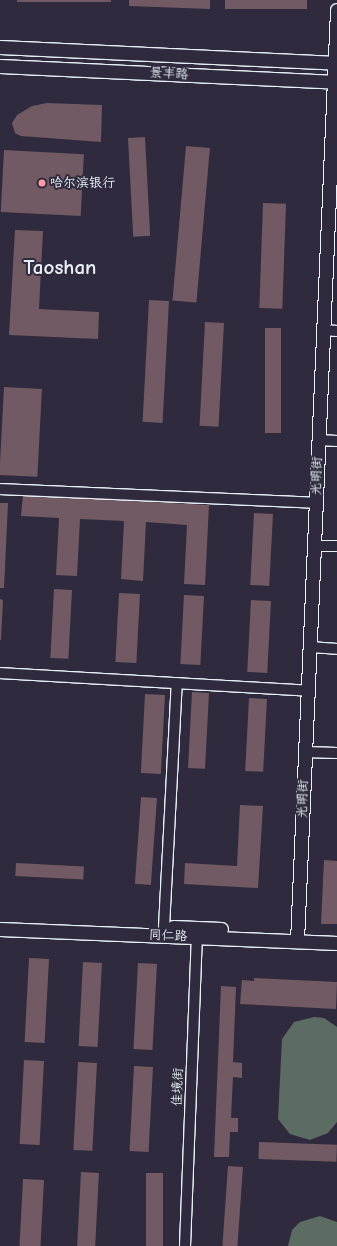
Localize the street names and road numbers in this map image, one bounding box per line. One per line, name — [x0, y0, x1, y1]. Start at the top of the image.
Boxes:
street label: 景丰路 — [149, 65, 189, 83]
street label: 光明街 — [309, 456, 325, 496]
street label: 光明街 — [295, 779, 311, 819]
street label: 同仁路 — [148, 928, 188, 944]
street label: 佳境街 — [170, 1067, 186, 1107]

